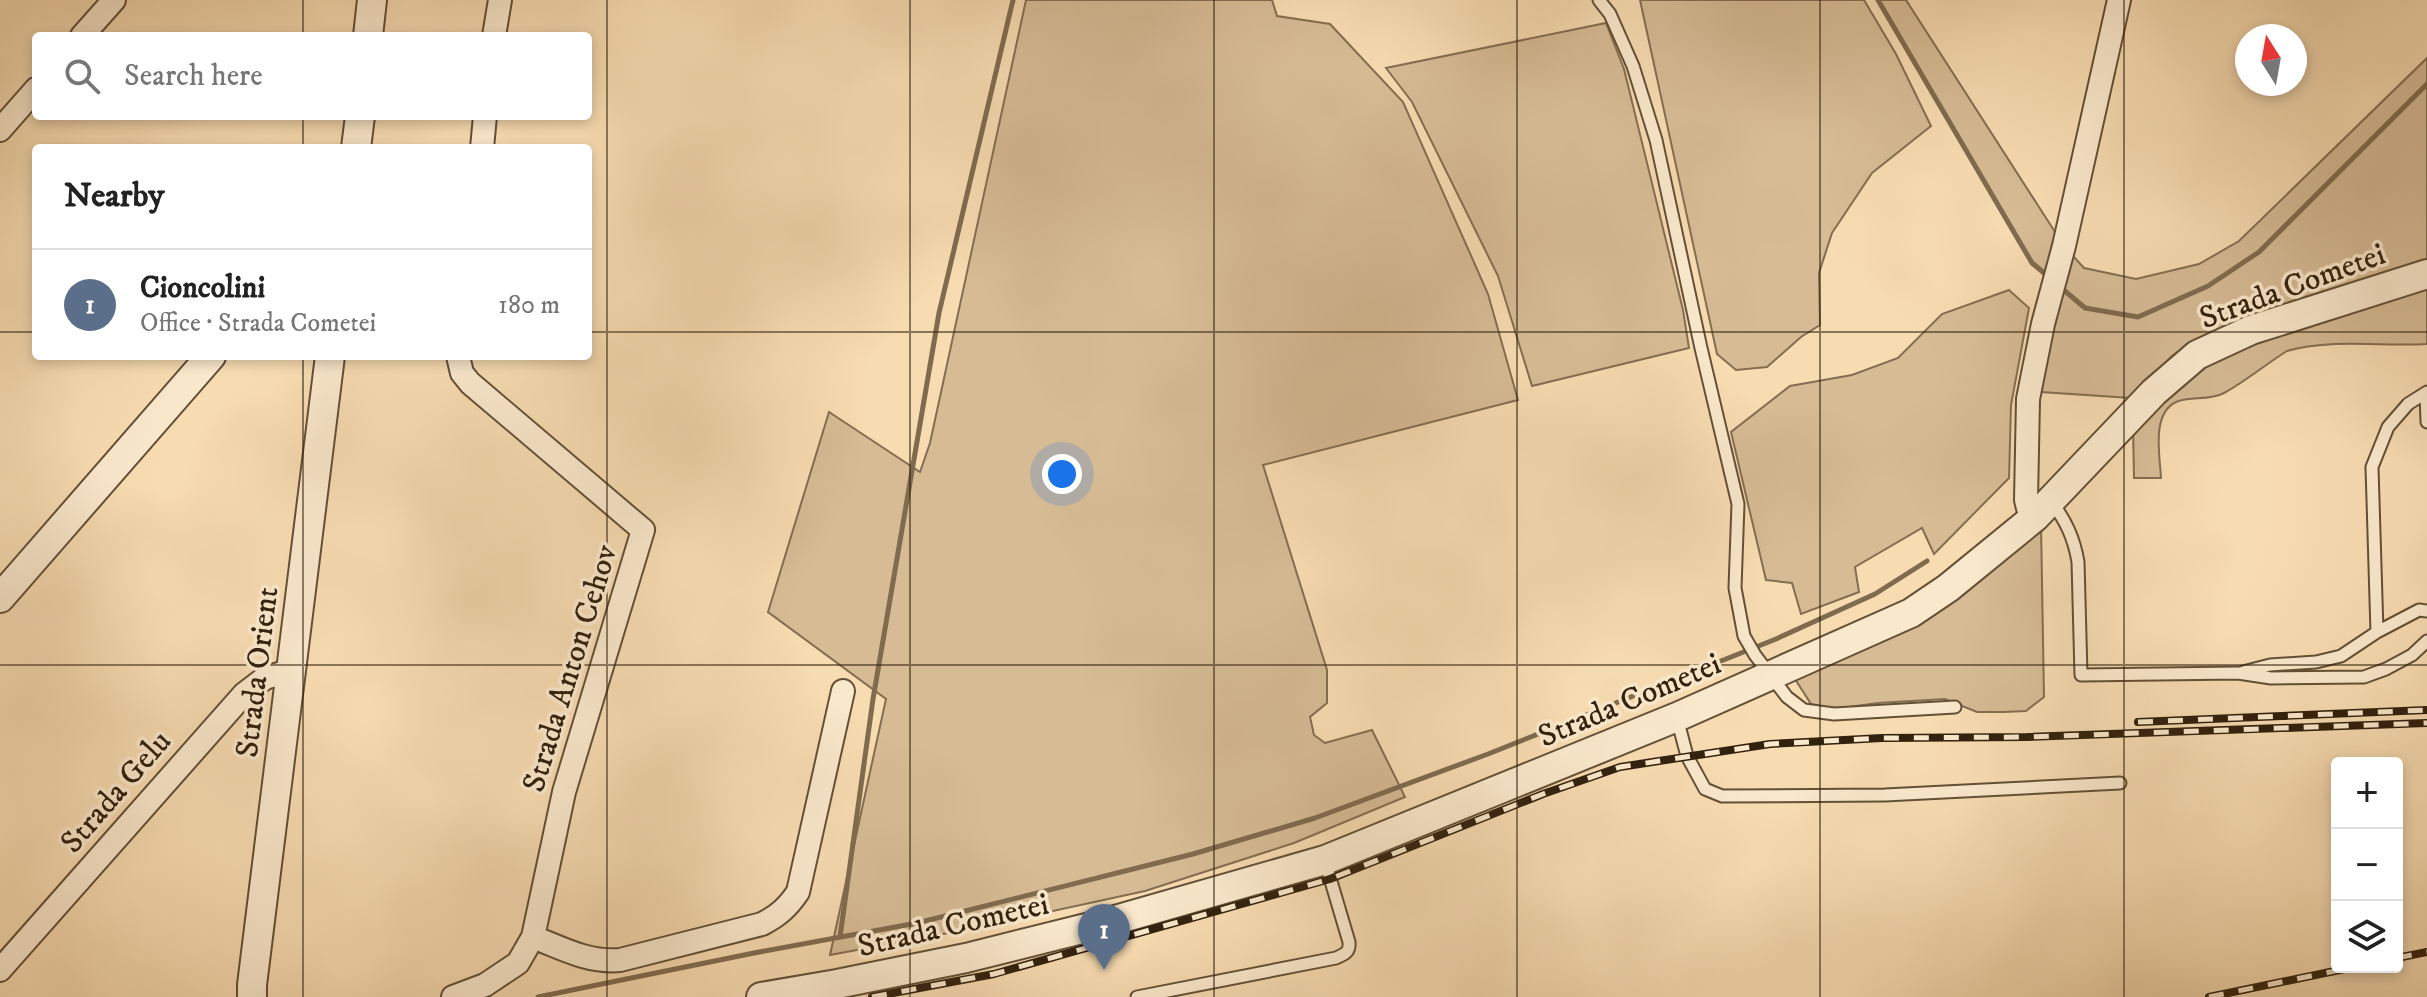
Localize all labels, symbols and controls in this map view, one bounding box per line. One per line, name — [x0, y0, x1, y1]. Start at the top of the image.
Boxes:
north arrow — [2235, 24, 2307, 96]
search box — [32, 32, 592, 120]
icon: search — [60, 54, 104, 98]
text: Search here — [124, 58, 263, 95]
text: Nearby — [64, 175, 165, 217]
street label: Strada Cometei — [2194, 235, 2391, 339]
text: Cioncolini — [140, 270, 265, 307]
text: 1 — [85, 289, 95, 322]
text: 180 m — [498, 289, 560, 322]
text: Office · Strada Cometei — [140, 307, 376, 340]
your location — [1042, 454, 1082, 494]
street label: Strada Anton Cehov — [514, 539, 628, 797]
street label: Strada Orient — [228, 585, 288, 760]
street label: Strada Cometei — [1532, 644, 1727, 757]
street label: Strada Gelu — [52, 723, 181, 862]
map controls — [2331, 757, 2403, 973]
button: + — [2331, 757, 2403, 829]
button: − — [2331, 829, 2403, 901]
street label: Strada Cometei — [854, 885, 1053, 967]
button: layers — [2331, 901, 2403, 973]
pin: 1 — [1078, 904, 1130, 970]

